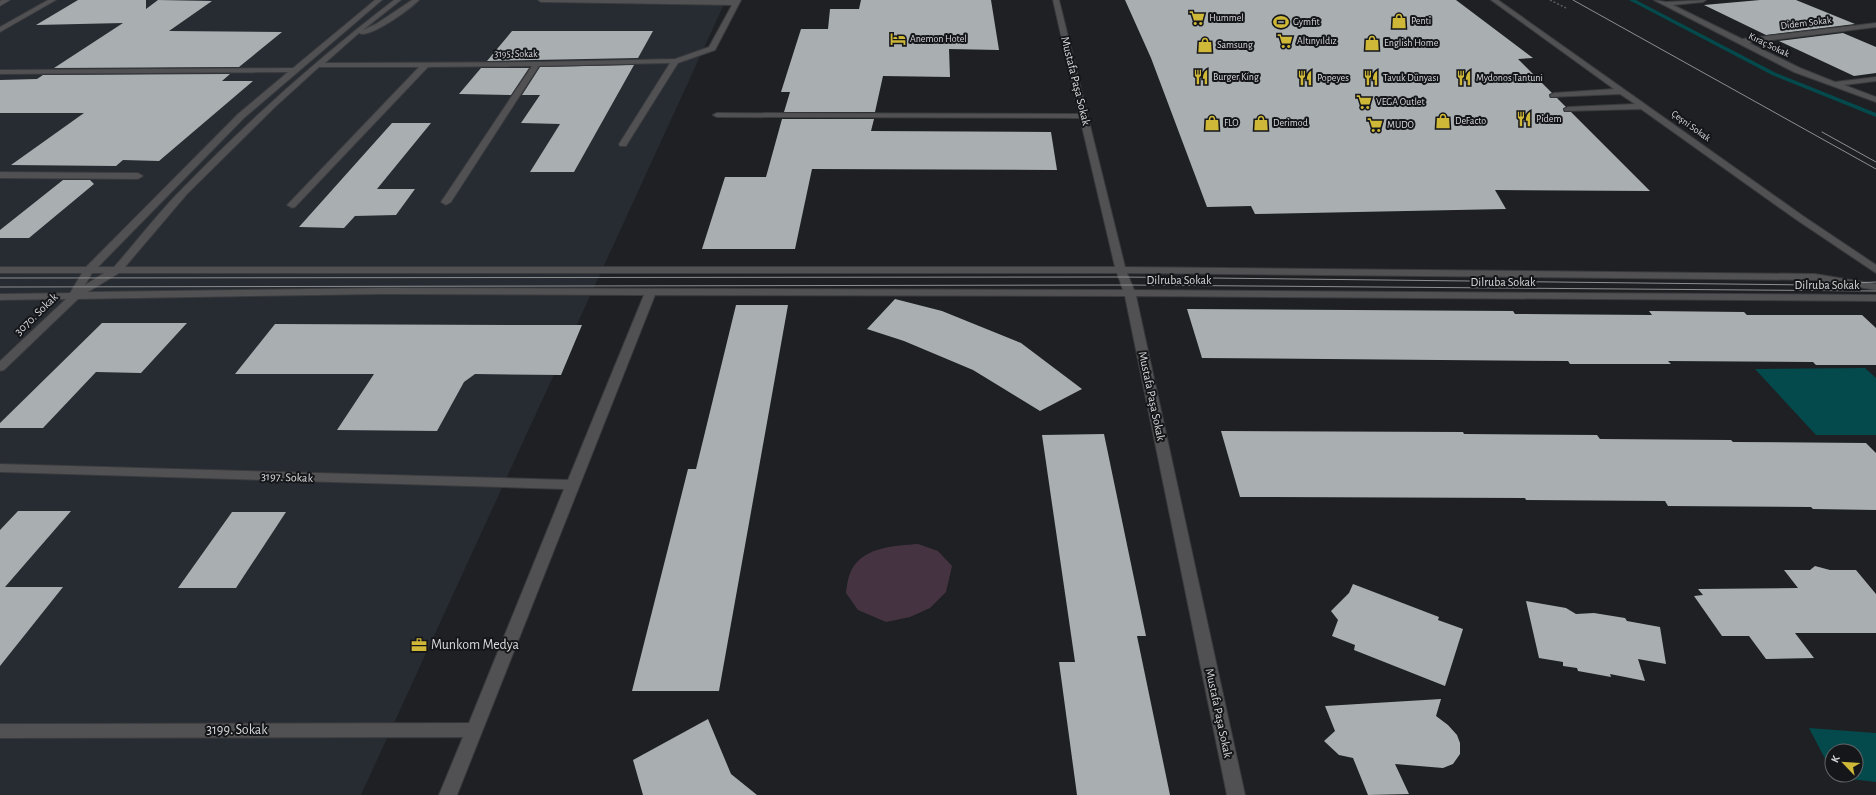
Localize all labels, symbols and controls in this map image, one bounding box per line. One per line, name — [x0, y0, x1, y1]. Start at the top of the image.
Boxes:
supermarket icon: Hummel — [1188, 9, 1206, 27]
shop icon: Penti — [1390, 12, 1408, 30]
place label: Hummel — [1209, 13, 1244, 23]
sports icon: Gymfit — [1272, 13, 1290, 31]
street label: Didem Sokak — [1780, 15, 1832, 31]
place label: Penti — [1411, 16, 1431, 26]
place label: Gymfit — [1293, 17, 1321, 27]
hotel icon: Anemon Hotel — [889, 30, 907, 48]
street label: Kıraç Sokak — [1747, 31, 1791, 59]
supermarket icon: Altınyıldız — [1276, 32, 1294, 50]
place label: Anemon Hotel — [910, 34, 967, 44]
shop icon: English Home — [1363, 34, 1381, 52]
street label: Mustafa Paşa Sokak — [1059, 35, 1093, 127]
shop icon: Samsung — [1196, 36, 1214, 54]
place label: Altınyıldız — [1297, 36, 1337, 46]
place label: English Home — [1384, 38, 1439, 48]
place label: Samsung — [1217, 40, 1253, 50]
street label: 3195. Sokak — [494, 49, 538, 59]
restaurant icon: Burger King — [1192, 68, 1210, 86]
restaurant icon: Popeyes — [1296, 69, 1314, 87]
restaurant icon: Tavuk Dünyası — [1362, 69, 1380, 87]
restaurant icon: Mydonos Tantuni — [1455, 69, 1473, 87]
place label: Burger King — [1213, 72, 1259, 82]
place label: Popeyes — [1317, 73, 1349, 83]
place label: Tavuk Dünyası — [1383, 73, 1439, 83]
place label: Mydonos Tantuni — [1476, 73, 1543, 83]
supermarket icon: VEGA Outlet — [1355, 93, 1373, 111]
place label: VEGA Outlet — [1376, 97, 1425, 107]
street label: Çeşni Sokak — [1670, 109, 1713, 144]
restaurant icon: Pidem — [1515, 110, 1533, 128]
shop icon: DeFacto — [1434, 112, 1452, 130]
shop icon: FLO — [1203, 114, 1221, 132]
shop icon: Derimod — [1252, 114, 1270, 132]
place label: Pidem — [1536, 114, 1561, 124]
supermarket icon: MUDO — [1366, 116, 1384, 134]
place label: DeFacto — [1455, 116, 1486, 126]
place label: FLO — [1224, 118, 1239, 128]
place label: Derimod — [1273, 118, 1308, 128]
place label: MUDO — [1387, 120, 1414, 130]
street label: Dilruba Sokak — [1147, 274, 1212, 286]
street label: Dilruba Sokak — [1471, 276, 1536, 288]
street label: Dilruba Sokak — [1795, 279, 1860, 291]
street label: 3070. Sokak — [12, 290, 60, 337]
street label: Mustafa Paşa Sokak — [1137, 350, 1167, 442]
street label: 3197. Sokak — [261, 470, 314, 484]
office icon: Munkom Medya — [410, 636, 428, 654]
place label: Munkom Medya — [431, 638, 520, 652]
street label: Mustafa Paşa Sokak — [1204, 667, 1234, 759]
street label: 3199. Sokak — [206, 723, 268, 737]
north arrow — [1824, 743, 1864, 783]
text: K — [1829, 753, 1842, 764]

